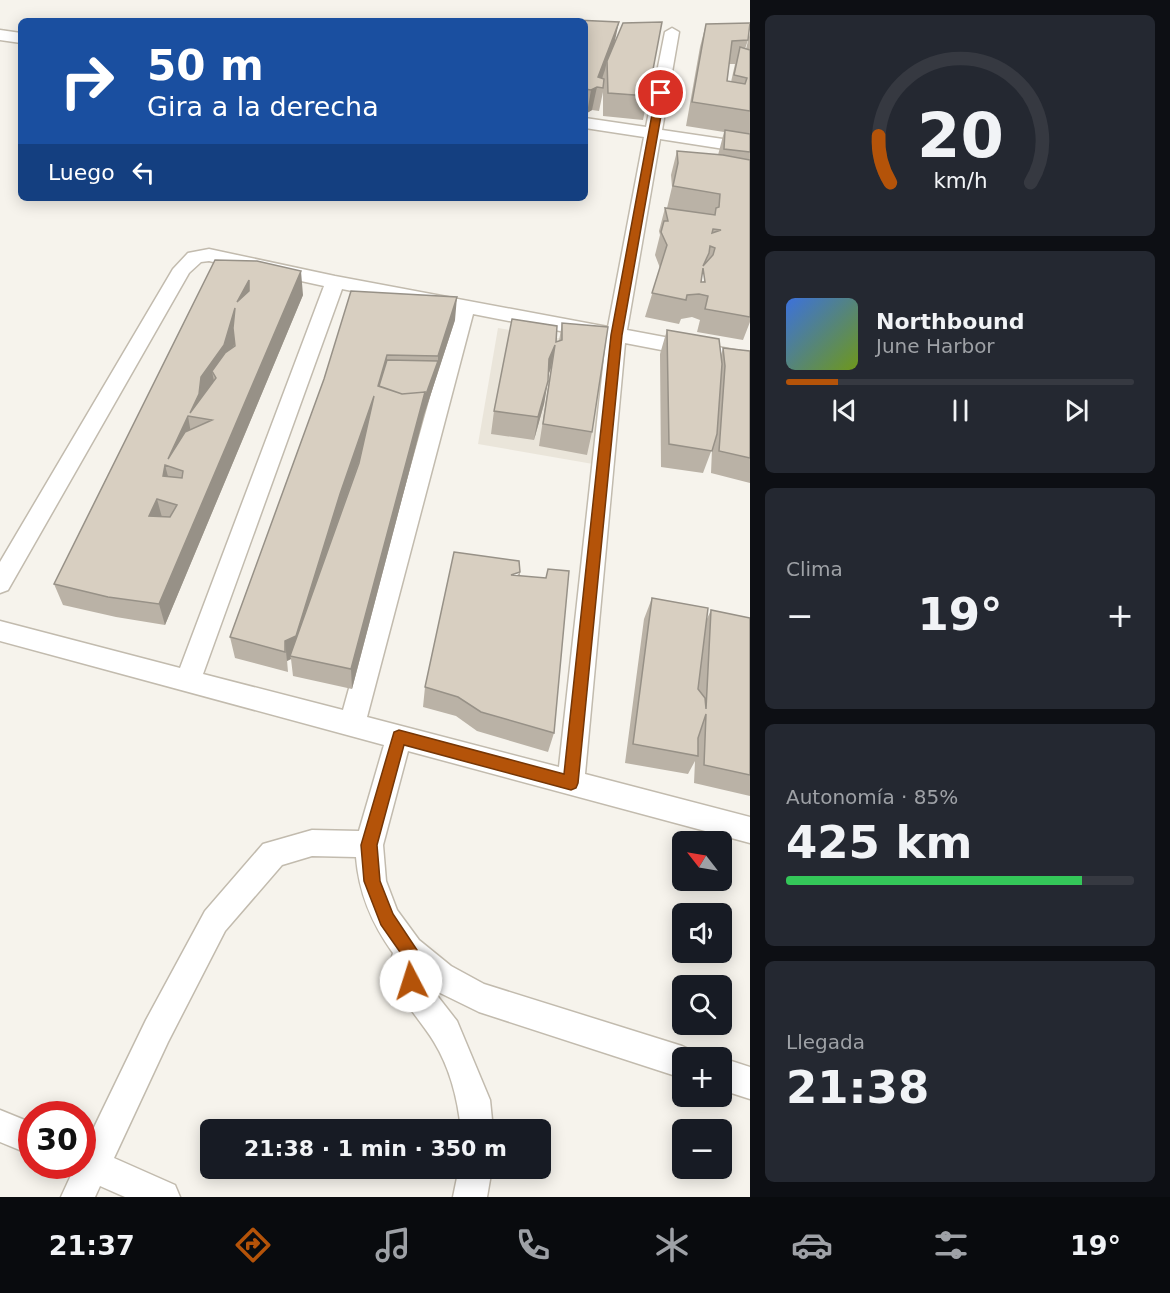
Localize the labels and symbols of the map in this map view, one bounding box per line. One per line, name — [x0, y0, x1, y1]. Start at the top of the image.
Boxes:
pin — [635, 67, 686, 118]
north arrow — [672, 831, 732, 891]
position arrow — [379, 949, 443, 1013]
speed limit sign: 30 — [18, 1101, 96, 1179]

